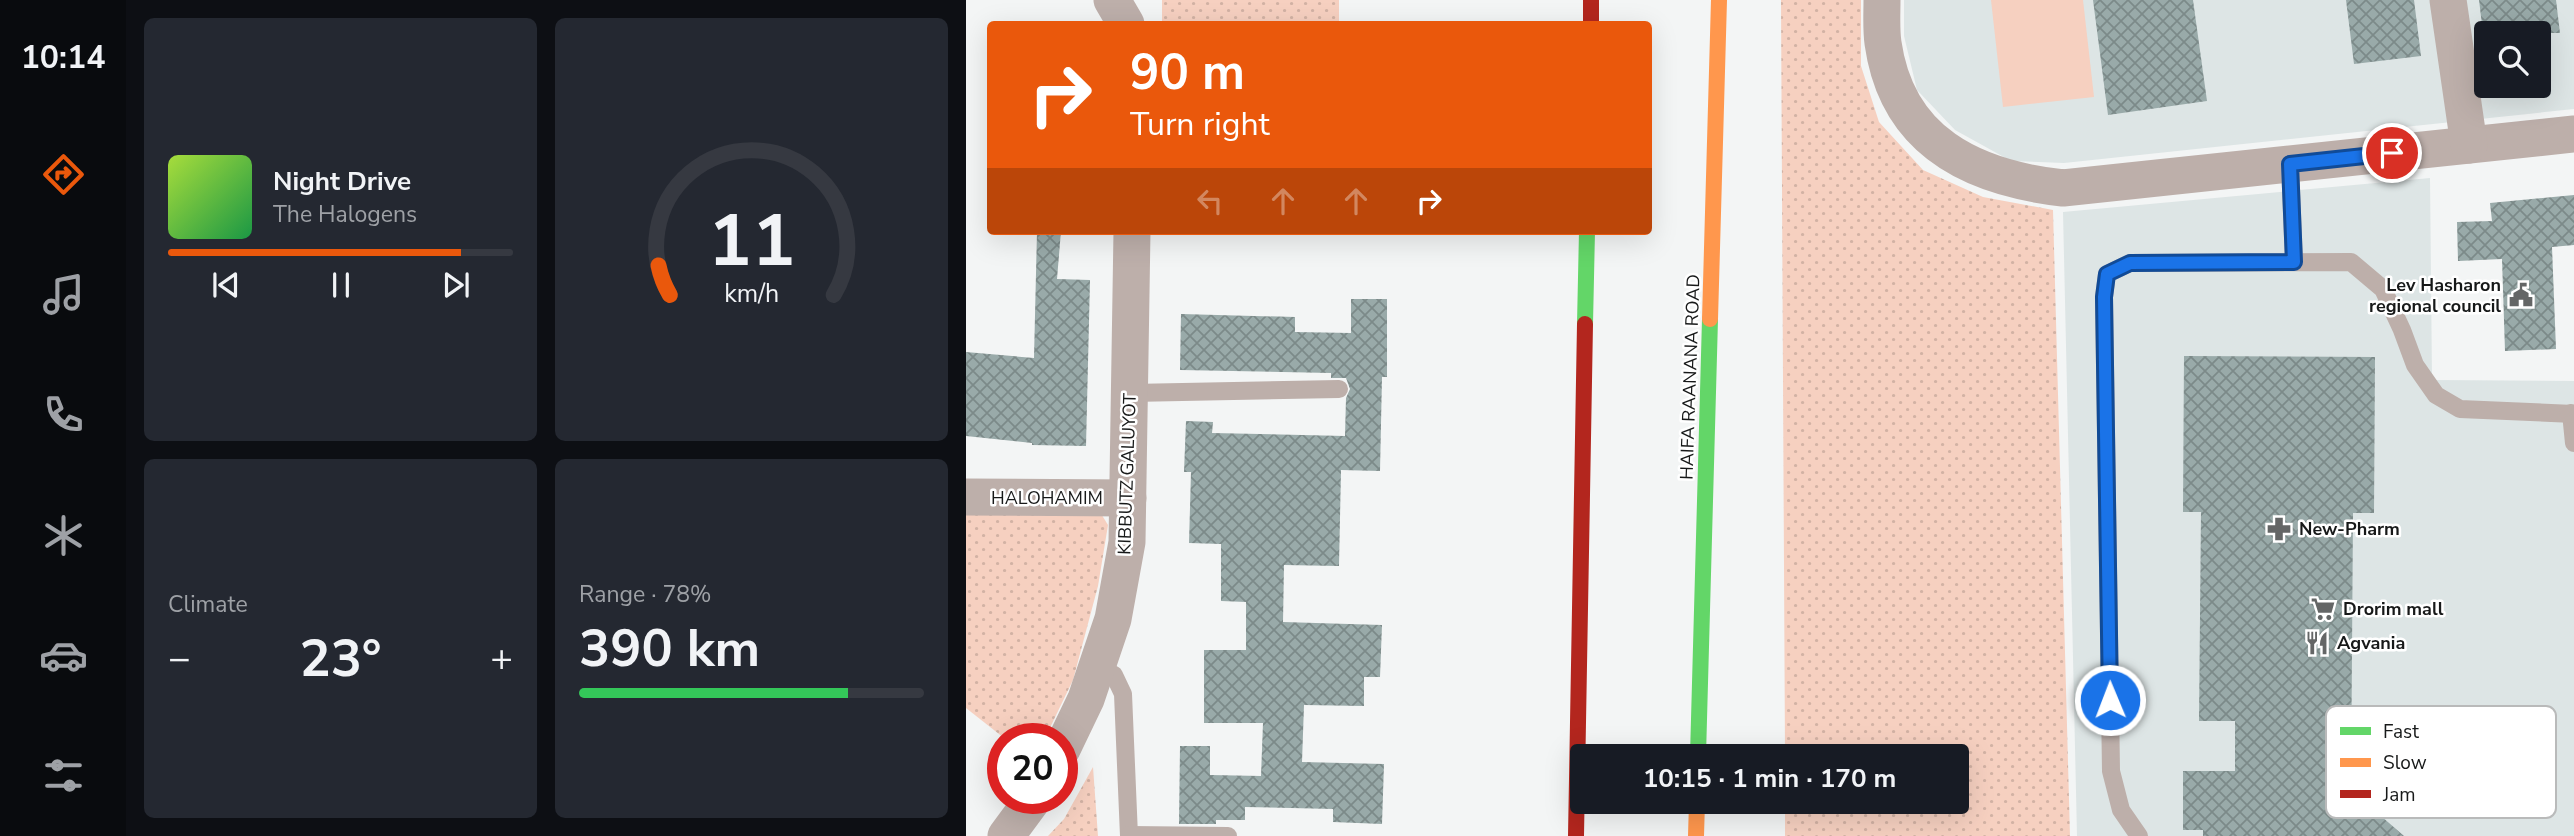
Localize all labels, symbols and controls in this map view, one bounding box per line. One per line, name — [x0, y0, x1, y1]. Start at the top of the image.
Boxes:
map controls — [2474, 21, 2551, 98]
button: search — [2474, 21, 2551, 98]
text: 10:14 — [21, 36, 105, 79]
text: 90 m — [1130, 39, 1245, 106]
icon: right — [1015, 49, 1106, 140]
text: Turn right — [1130, 103, 1270, 146]
pin — [2362, 123, 2422, 183]
icon: arrive — [2373, 134, 2411, 172]
icon: directions — [39, 150, 88, 199]
text: Night Drive — [273, 164, 411, 199]
icon: left — [1191, 182, 1229, 220]
icon: ahead — [1264, 182, 1302, 220]
icon: ahead — [1337, 182, 1375, 220]
icon: right — [1410, 182, 1448, 220]
text: 11 — [708, 192, 795, 292]
text: The Halogens — [273, 199, 417, 230]
icon: previous — [207, 266, 245, 304]
icon: pause — [322, 266, 360, 304]
icon: next — [437, 266, 475, 304]
icon: music — [39, 270, 88, 319]
place label: Lev Hasharon regional council — [2369, 273, 2501, 318]
street label: HAIFA RAANANA ROAD — [1674, 274, 1706, 480]
text: km/h — [724, 277, 779, 311]
public building icon: Lev Hasharon regional council — [2507, 281, 2535, 309]
icon: phone — [39, 390, 88, 439]
street label: KIBBUTZ GALUYOT — [1112, 393, 1142, 555]
street label: HALOHAMIM — [991, 486, 1103, 510]
icon: climate — [39, 511, 88, 560]
pharmacy icon: New-Pharm — [2265, 515, 2293, 543]
place label: New-Pharm — [2299, 517, 2400, 541]
text: Range · 78% — [579, 579, 711, 610]
text: Climate — [168, 589, 248, 620]
supermarket icon: Drorim mall — [2309, 595, 2337, 623]
place label: Drorim mall — [2343, 597, 2444, 621]
text: 390 km — [579, 613, 760, 684]
text: 23° — [299, 623, 382, 694]
restaurant icon: Agvania — [2303, 629, 2331, 657]
icon: car — [39, 631, 88, 680]
place label: Agvania — [2337, 631, 2405, 655]
text: − — [168, 633, 191, 684]
text: + — [490, 633, 513, 684]
position arrow — [2073, 663, 2147, 737]
legend — [2326, 706, 2556, 818]
text: Fast — [2383, 719, 2419, 745]
speed limit sign: 20 — [987, 723, 1078, 814]
text: Slow — [2383, 750, 2427, 776]
icon: filters — [39, 751, 88, 800]
text: 10:15 · 1 min · 170 m — [1643, 761, 1896, 796]
text: Jam — [2382, 782, 2416, 808]

